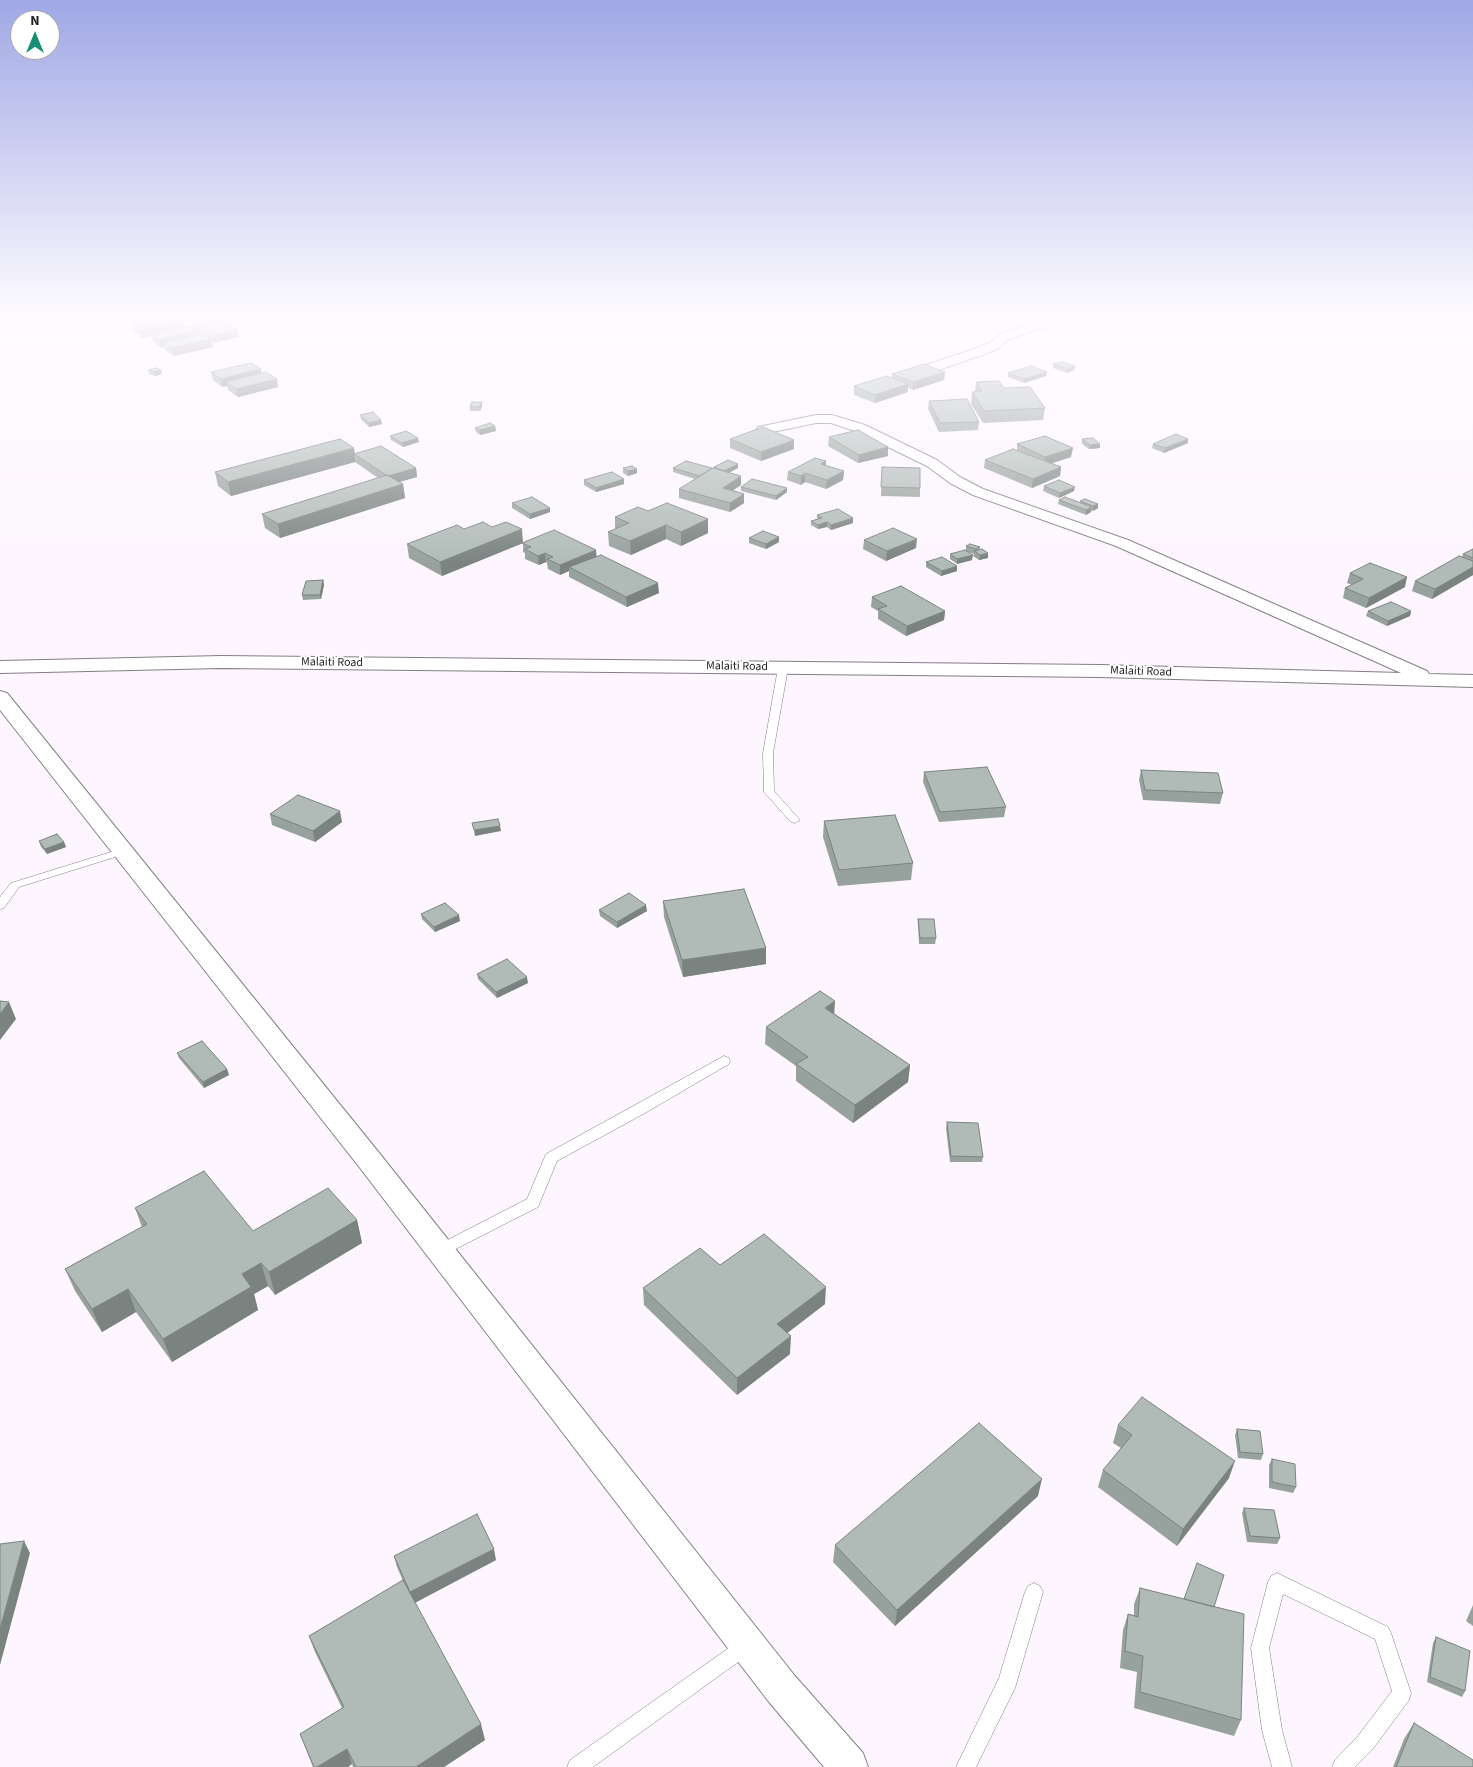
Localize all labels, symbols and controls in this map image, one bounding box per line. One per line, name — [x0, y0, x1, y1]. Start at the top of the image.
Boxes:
north arrow — [10, 10, 60, 60]
text: N — [30, 11, 40, 31]
street label: Malaiti Road — [301, 655, 363, 671]
street label: Malaiti Road — [706, 659, 768, 675]
street label: Malaiti Road — [1110, 664, 1172, 680]

